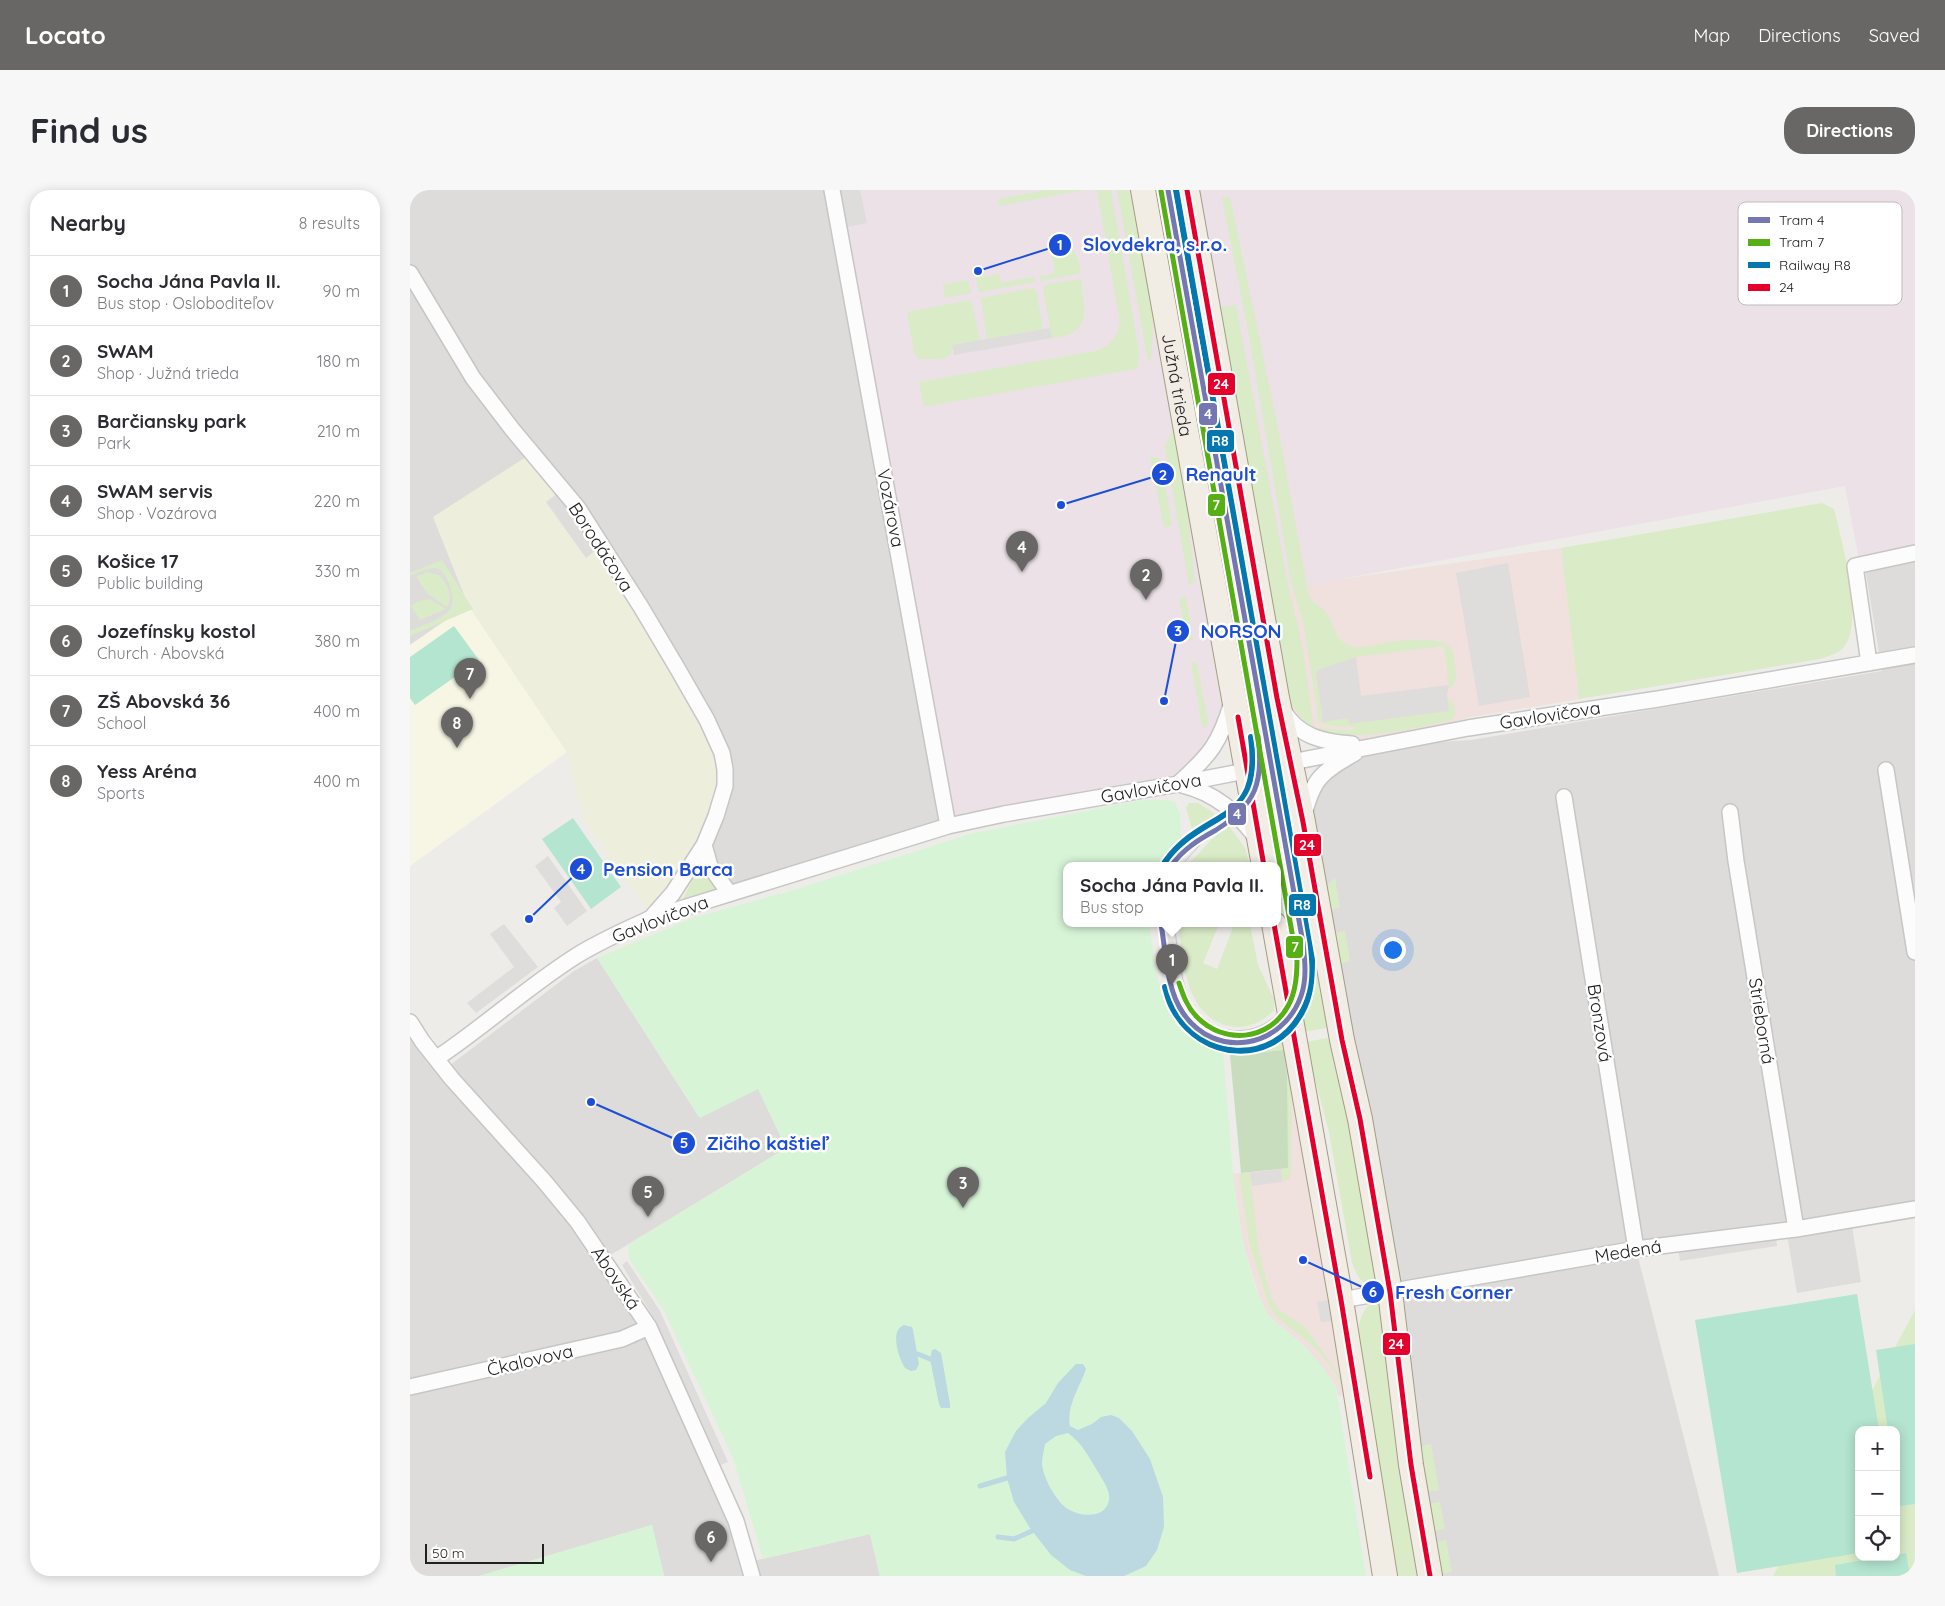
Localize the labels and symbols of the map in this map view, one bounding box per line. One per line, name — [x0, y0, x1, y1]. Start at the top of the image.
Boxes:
legend — [1738, 202, 1902, 305]
text: Tram 4 — [1779, 211, 1824, 229]
callout: Slovdekra, s.r.o. — [1047, 228, 1237, 262]
text: Slovdekra, s.r.o. — [1083, 232, 1227, 256]
text: Tram 7 — [1779, 233, 1824, 251]
text: 1 — [1057, 235, 1063, 254]
text: Railway R8 — [1779, 256, 1851, 274]
text: 24 — [1779, 278, 1794, 296]
street label: Južná trieda — [1157, 332, 1198, 438]
line badge: 24 — [1207, 372, 1236, 396]
text: 24 — [1213, 375, 1229, 393]
line badge: 4 — [1198, 402, 1218, 426]
text: 4 — [1204, 405, 1212, 423]
line badge: R8 — [1206, 429, 1235, 453]
text: R8 — [1211, 432, 1229, 450]
callout: Renault — [1150, 457, 1266, 491]
text: Renault — [1185, 462, 1257, 486]
text: 2 — [1159, 465, 1167, 484]
street label: Vozárova — [872, 467, 910, 549]
line badge: 7 — [1207, 493, 1226, 517]
text: 7 — [1212, 496, 1220, 514]
street label: Borodáčova — [563, 498, 639, 596]
pin: 4 — [1006, 531, 1038, 572]
pin: 2 — [1130, 559, 1162, 600]
callout: NORSON — [1165, 614, 1291, 648]
text: NORSON — [1200, 619, 1282, 643]
text: 3 — [1174, 621, 1182, 640]
pin: 7 — [454, 658, 486, 699]
street label: Gavlovičova — [1498, 696, 1602, 734]
pin: 8 — [441, 707, 473, 748]
street label: Gavlovičova — [1099, 768, 1203, 808]
line badge: 4 — [1227, 802, 1247, 826]
text: 4 — [1233, 805, 1241, 823]
line badge: 24 — [1293, 833, 1322, 857]
text: 24 — [1299, 836, 1315, 854]
callout: Pension Barca — [568, 852, 743, 886]
text: Pension Barca — [603, 857, 733, 881]
text: 4 — [577, 859, 586, 878]
street label: Gavlovičova — [608, 890, 712, 948]
line badge: R8 — [1288, 893, 1317, 917]
text: R8 — [1293, 896, 1311, 914]
line badge: 7 — [1285, 935, 1304, 959]
your location — [1380, 937, 1406, 963]
text: 7 — [1291, 938, 1299, 956]
pin: 1 — [1156, 944, 1188, 985]
street label: Strieborná — [1744, 976, 1780, 1066]
street label: Bronzová — [1582, 982, 1618, 1064]
callout: Zičiho kaštieľ — [671, 1126, 837, 1160]
text: Zičiho kaštieľ — [706, 1131, 829, 1155]
text: 5 — [680, 1133, 688, 1152]
pin: 3 — [947, 1167, 979, 1208]
pin: 5 — [632, 1176, 664, 1217]
street label: Medená — [1593, 1234, 1663, 1268]
street label: Abovská — [586, 1242, 646, 1314]
callout: Fresh Corner — [1360, 1275, 1523, 1309]
text: Fresh Corner — [1395, 1280, 1513, 1304]
text: 6 — [1369, 1282, 1377, 1301]
line badge: 24 — [1382, 1332, 1411, 1356]
text: 24 — [1388, 1335, 1404, 1353]
street label: Čkalovova — [485, 1339, 575, 1381]
pin: 6 — [695, 1521, 727, 1562]
scale bar — [425, 1541, 544, 1564]

